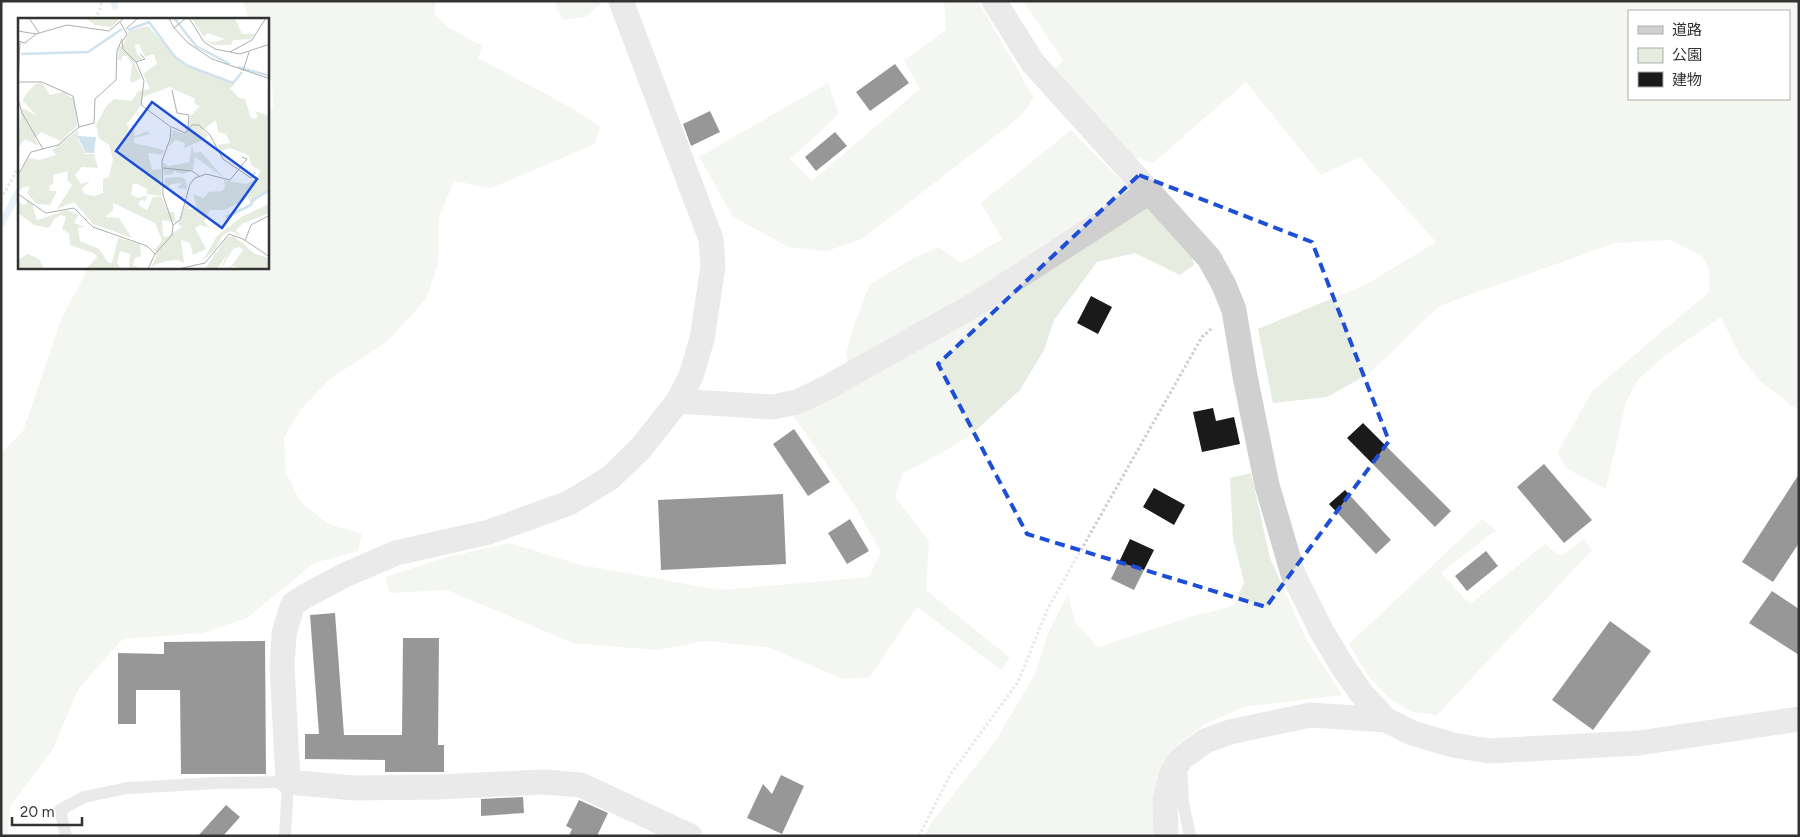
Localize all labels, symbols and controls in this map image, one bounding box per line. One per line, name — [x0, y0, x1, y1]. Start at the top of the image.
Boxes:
legend — [1628, 10, 1790, 100]
inset map — [18, 18, 269, 269]
text: 道路 — [1672, 21, 1702, 39]
text: 公園 — [1672, 46, 1702, 64]
text: 建物 — [1672, 71, 1702, 89]
scale bar — [12, 794, 82, 826]
text: 20 m — [20, 803, 54, 821]

